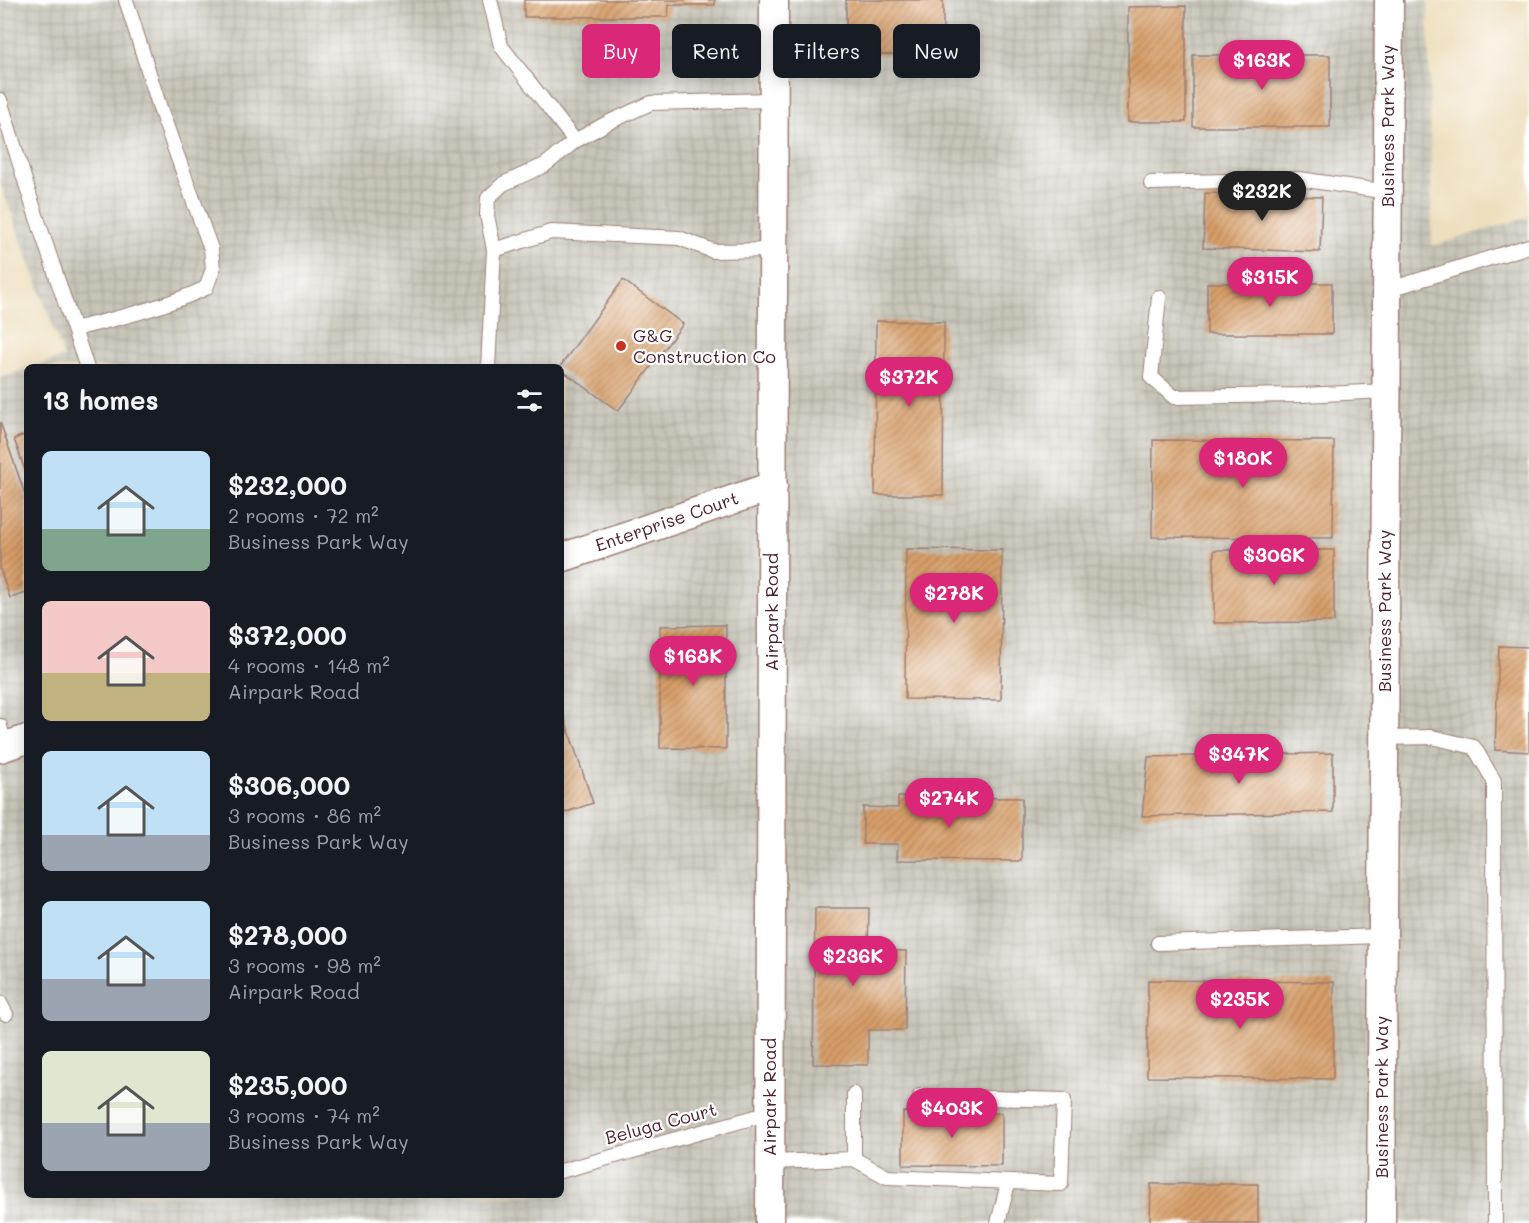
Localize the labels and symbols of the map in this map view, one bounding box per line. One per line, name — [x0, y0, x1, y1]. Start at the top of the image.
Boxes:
pin: $163K — [1220, 40, 1304, 91]
street label: Business Park Way — [1375, 45, 1399, 207]
pin: $232K — [1220, 171, 1304, 222]
pin: $315K — [1228, 257, 1312, 308]
place label: G&G Construction Co — [633, 323, 776, 368]
marker: G&G Construction Co — [614, 339, 628, 353]
pin: $372K — [867, 357, 951, 408]
pin: $180K — [1201, 438, 1285, 489]
street label: Enterprise Court — [592, 485, 742, 557]
street label: Business Park Way — [1372, 530, 1396, 692]
pin: $306K — [1232, 535, 1316, 586]
street label: Airpark Road — [759, 553, 783, 671]
pin: $278K — [912, 573, 996, 624]
pin: $168K — [651, 636, 735, 687]
pin: $347K — [1197, 734, 1281, 785]
pin: $274K — [907, 778, 991, 829]
pin: $236K — [811, 936, 895, 987]
pin: $235K — [1198, 979, 1282, 1030]
street label: Business Park Way — [1369, 1016, 1393, 1178]
street label: Airpark Road — [757, 1038, 781, 1156]
pin: $403K — [910, 1088, 994, 1139]
street label: Beluga Court — [602, 1097, 719, 1149]

